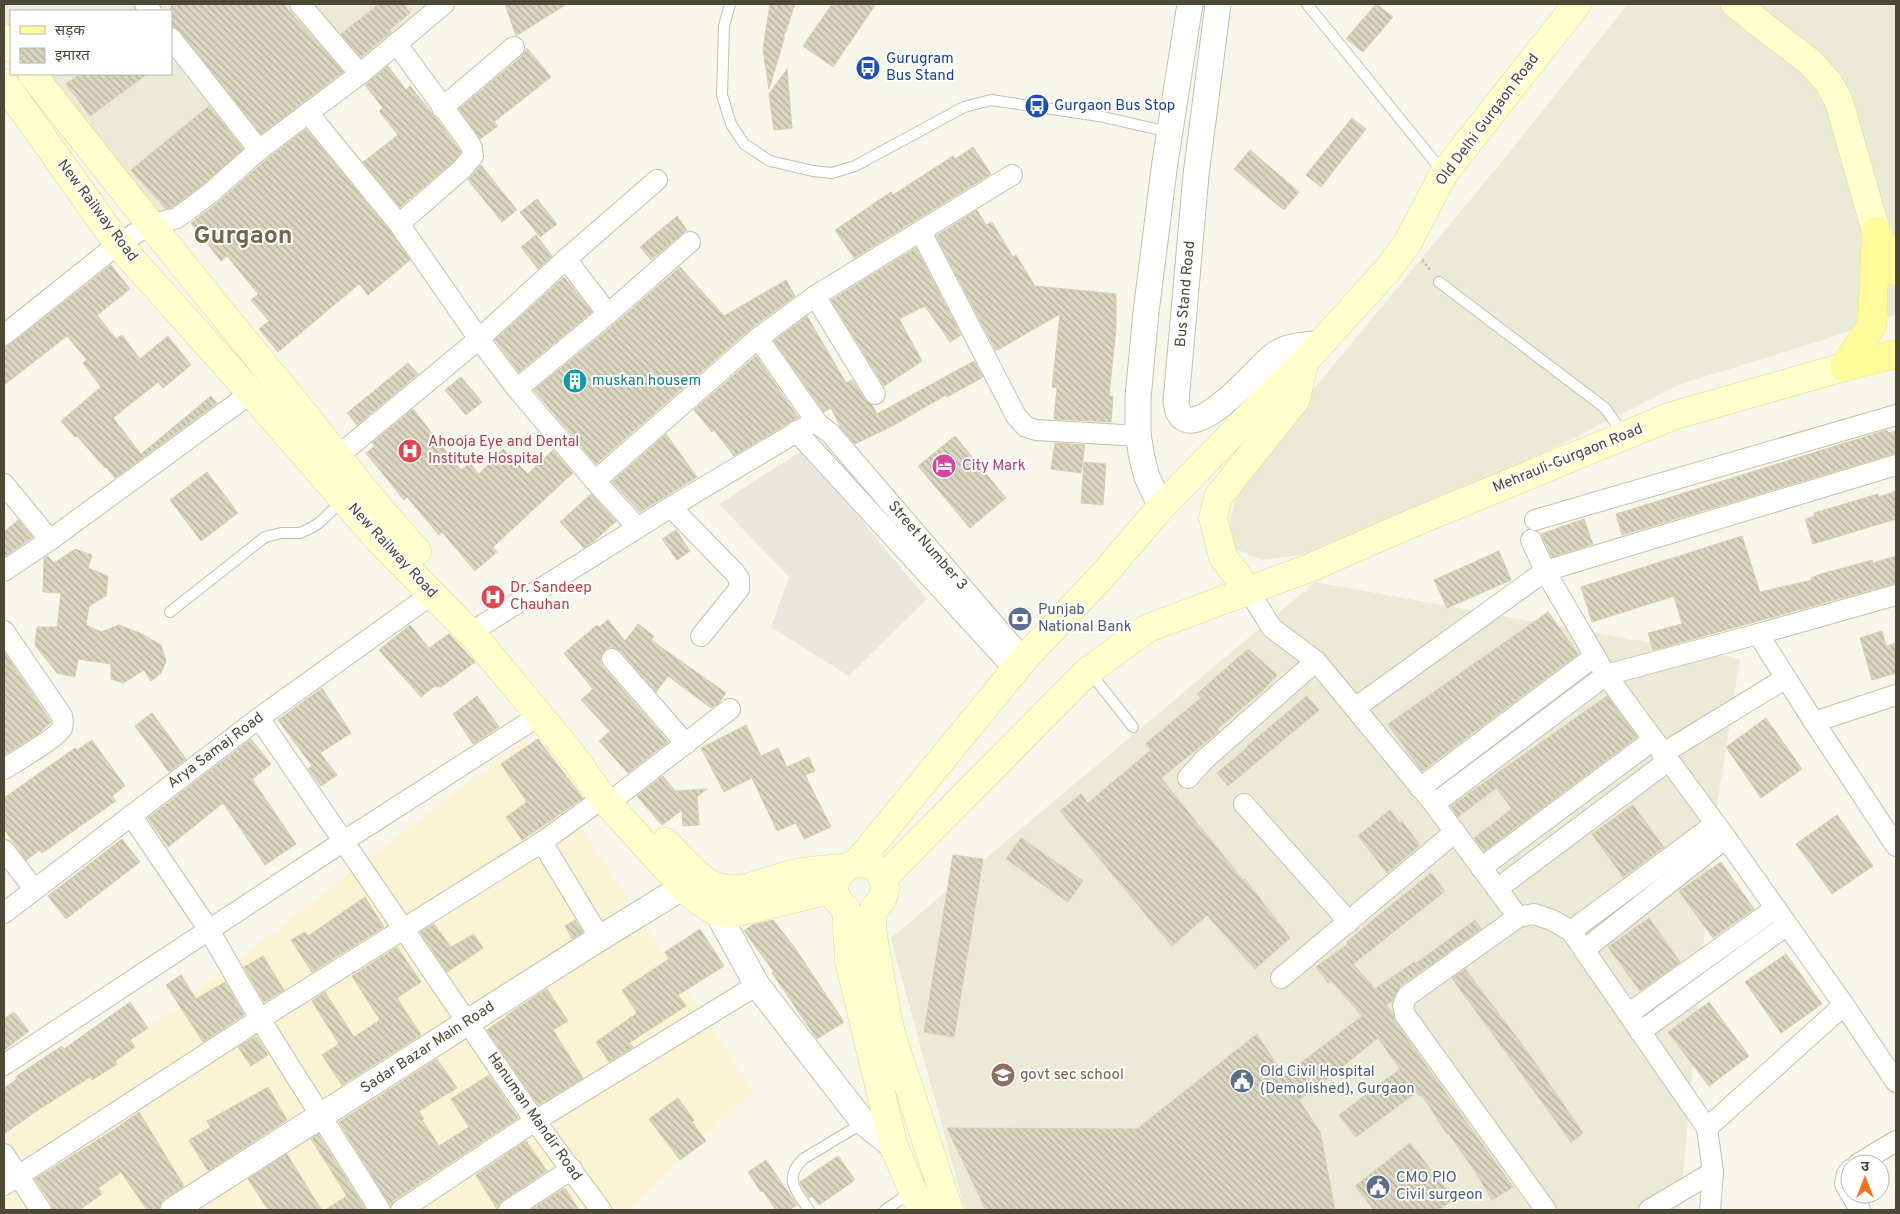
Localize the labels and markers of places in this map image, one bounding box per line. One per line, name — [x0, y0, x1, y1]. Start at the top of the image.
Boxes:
place label: Gurugram Bus Stand — [886, 50, 954, 86]
bus stop icon: Gurugram Bus Stand — [855, 55, 881, 81]
bus stop icon: Gurgaon Bus Stop — [1024, 93, 1050, 119]
place label: Gurgaon Bus Stop — [1054, 97, 1175, 116]
building icon: muskan housem — [562, 368, 588, 394]
place label: muskan housem — [592, 372, 701, 391]
place label: Ahooja Eye and Dental Institute Hospital — [428, 433, 579, 469]
hospital icon: Ahooja Eye and Dental Institute Hospital — [397, 438, 423, 464]
hotel icon: City Mark — [931, 453, 957, 479]
place label: City Mark — [962, 457, 1026, 476]
place label: Dr. Sandeep Chauhan — [510, 579, 592, 615]
hospital icon: Dr. Sandeep Chauhan — [480, 584, 506, 610]
place label: Punjab National Bank — [1038, 601, 1132, 637]
bank icon: Punjab National Bank — [1007, 606, 1033, 632]
school or university icon: govt sec school — [990, 1062, 1016, 1088]
place label: Old Civil Hospital (Demolished), Gurgaon — [1260, 1063, 1415, 1099]
place label: govt sec school — [1020, 1066, 1124, 1085]
public building icon: Old Civil Hospital (Demolished), Gurgaon — [1229, 1068, 1255, 1094]
place label: CMO PIO Civil surgeon — [1396, 1169, 1483, 1205]
public building icon: CMO PIO Civil surgeon — [1365, 1174, 1391, 1200]

